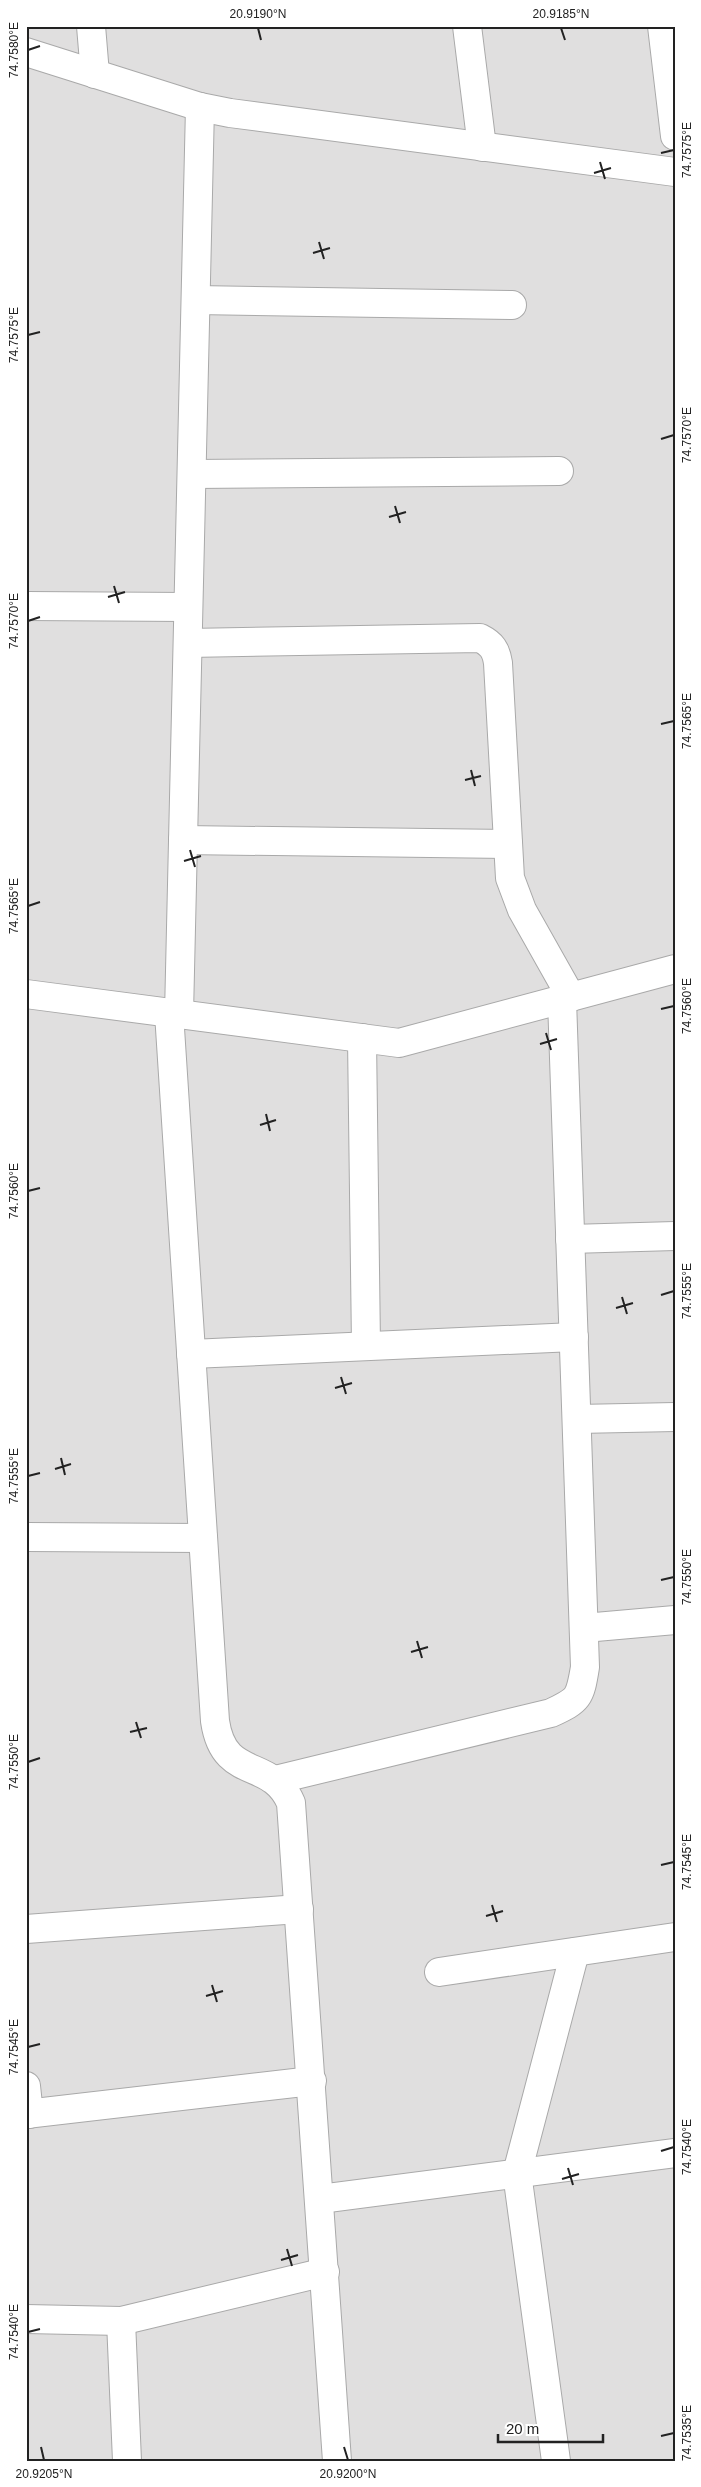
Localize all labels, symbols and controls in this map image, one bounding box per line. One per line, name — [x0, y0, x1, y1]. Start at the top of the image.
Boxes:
text: 20.9190°N — [230, 7, 286, 21]
text: 20.9185°N — [533, 7, 589, 21]
text: 74.7580°E — [7, 22, 21, 78]
text: 74.7575°E — [680, 122, 694, 178]
text: 74.7575°E — [7, 307, 21, 363]
text: 74.7570°E — [680, 407, 694, 463]
text: 74.7570°E — [7, 593, 21, 649]
text: 74.7565°E — [680, 693, 694, 749]
text: 74.7565°E — [7, 878, 21, 934]
text: 74.7560°E — [680, 978, 694, 1034]
text: 74.7560°E — [7, 1163, 21, 1219]
text: 74.7555°E — [680, 1263, 694, 1319]
text: 74.7555°E — [7, 1448, 21, 1504]
text: 74.7550°E — [680, 1549, 694, 1605]
text: 74.7550°E — [7, 1734, 21, 1790]
text: 74.7545°E — [680, 1834, 694, 1890]
text: 74.7545°E — [7, 2019, 21, 2075]
text: 74.7540°E — [680, 2119, 694, 2175]
text: 74.7540°E — [7, 2304, 21, 2360]
text: 74.7535°E — [680, 2405, 694, 2461]
scale bar — [498, 2412, 604, 2444]
text: 20 m — [506, 2420, 539, 2437]
text: 20.9205°N — [16, 2467, 72, 2481]
text: 20.9200°N — [320, 2467, 376, 2481]

